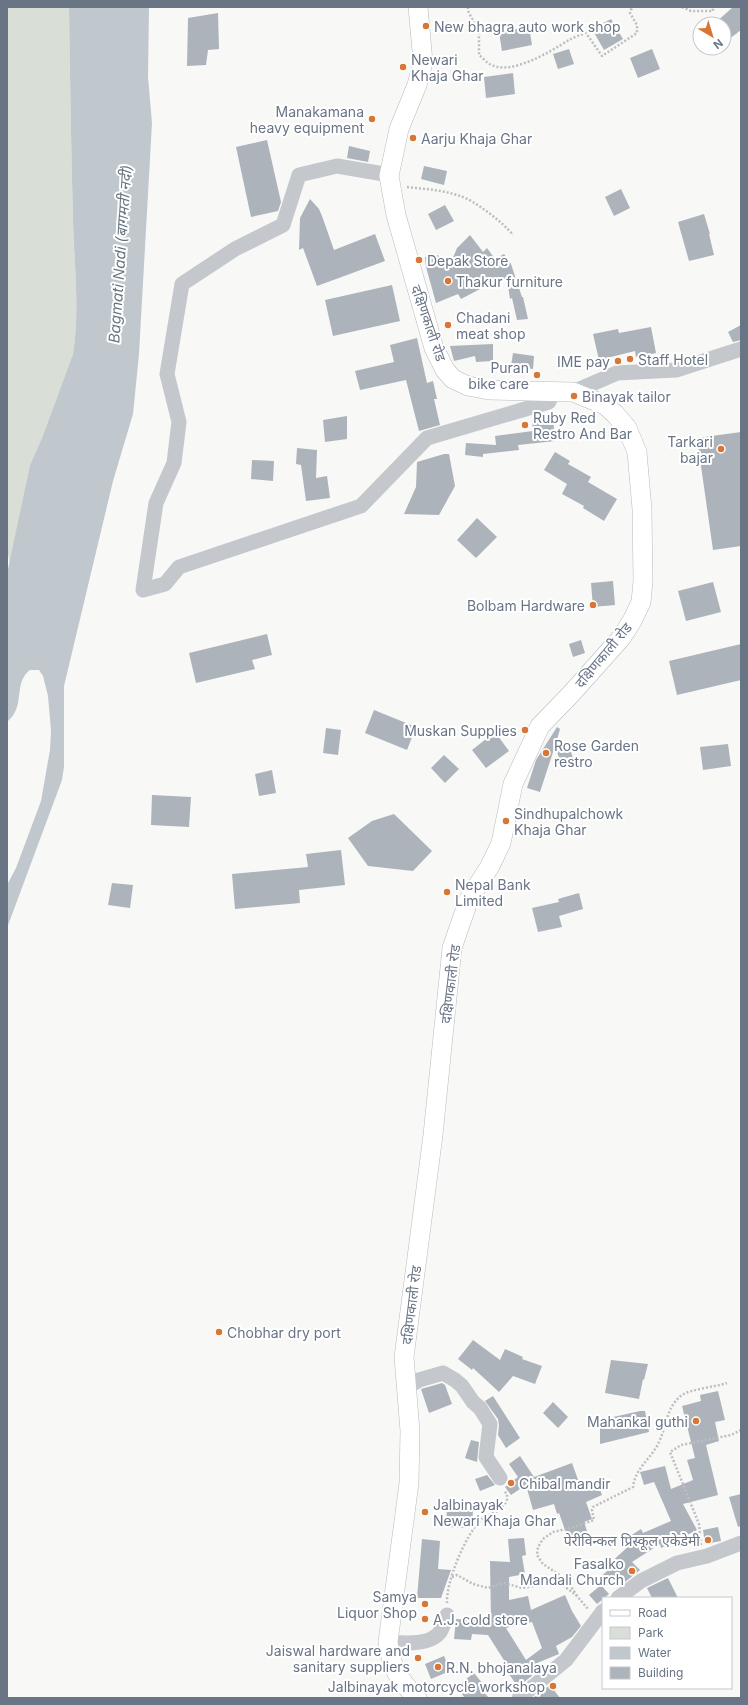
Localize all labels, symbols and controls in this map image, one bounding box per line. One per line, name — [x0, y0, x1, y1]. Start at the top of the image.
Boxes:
north arrow — [692, 16, 732, 56]
place label: New bhagra auto work shop — [434, 18, 620, 35]
marker: New bhagra auto work shop — [421, 21, 431, 31]
text: N — [711, 36, 726, 52]
place label: Newari Khaja Ghar — [411, 51, 484, 84]
marker: Newari Khaja Ghar — [398, 62, 408, 72]
place label: Manakamana heavy equipment — [250, 103, 364, 136]
marker: Manakamana heavy equipment — [367, 114, 377, 124]
place label: Aarju Khaja Ghar — [421, 130, 532, 147]
marker: Aarju Khaja Ghar — [408, 133, 418, 143]
water label: Bagmati Nadi (बागमती नदी) — [104, 164, 136, 344]
place label: Depak Store — [427, 252, 508, 269]
marker: Depak Store — [414, 255, 424, 265]
place label: Thakur furniture — [456, 273, 563, 290]
marker: Thakur furniture — [443, 276, 453, 286]
street label: दक्षिणकाली रोड — [408, 283, 450, 364]
place label: Chadani meat shop — [456, 309, 526, 342]
marker: Chadani meat shop — [443, 320, 453, 330]
place label: Staff Hotel — [638, 351, 708, 368]
place label: IME pay — [557, 353, 610, 370]
marker: Staff Hotel — [625, 354, 635, 364]
marker: IME pay — [613, 356, 623, 366]
place label: Puran bike care — [468, 359, 529, 392]
marker: Puran bike care — [532, 370, 542, 380]
place label: Binayak tailor — [582, 388, 671, 405]
marker: Binayak tailor — [569, 391, 579, 401]
place label: Ruby Red Restro And Bar — [533, 409, 632, 442]
marker: Ruby Red Restro And Bar — [520, 420, 530, 430]
place label: Tarkari bajar — [667, 433, 713, 466]
marker: Tarkari bajar — [716, 444, 726, 454]
place label: Bolbam Hardware — [467, 597, 585, 614]
marker: Bolbam Hardware — [588, 600, 598, 610]
street label: दक्षिणकाली रोड — [571, 619, 635, 691]
place label: Muskan Supplies — [404, 722, 517, 739]
marker: Muskan Supplies — [520, 725, 530, 735]
place label: Rose Garden restro — [554, 737, 639, 770]
marker: Rose Garden restro — [541, 748, 551, 758]
place label: Sindhupalchowk Khaja Ghar — [514, 805, 624, 838]
marker: Sindhupalchowk Khaja Ghar — [501, 816, 511, 826]
place label: Nepal Bank Limited — [455, 876, 531, 909]
marker: Nepal Bank Limited — [442, 887, 452, 897]
street label: दक्षिणकाली रोड — [437, 943, 463, 1024]
street label: दक्षिणकाली रोड — [398, 1264, 424, 1345]
place label: Chobhar dry port — [227, 1324, 341, 1341]
marker: Chobhar dry port — [214, 1327, 224, 1337]
place label: Mahankal guthi — [587, 1413, 688, 1430]
marker: Mahankal guthi — [691, 1416, 701, 1426]
place label: Chibal mandir — [519, 1475, 610, 1492]
marker: Chibal mandir — [506, 1478, 516, 1488]
place label: Jalbinayak Newari Khaja Ghar — [433, 1496, 556, 1529]
marker: Jalbinayak Newari Khaja Ghar — [420, 1507, 430, 1517]
place label: पेरीविन्कल प्रिस्कूल एकेडेमी — [564, 1532, 700, 1551]
marker: पेरीविन्कल प्रिस्कूल एकेडेमी — [703, 1535, 713, 1545]
place label: Fasalko Mandali Church — [520, 1555, 624, 1588]
marker: Fasalko Mandali Church — [627, 1566, 637, 1576]
place label: Samya Liquor Shop — [337, 1588, 417, 1621]
legend — [602, 1597, 732, 1689]
marker: Samya Liquor Shop — [420, 1599, 430, 1609]
text: Road — [638, 1605, 667, 1620]
place label: A.J. cold store — [433, 1611, 528, 1628]
marker: A.J. cold store — [420, 1614, 430, 1624]
text: Park — [638, 1625, 664, 1640]
place label: Jaiswal hardware and sanitary suppliers — [266, 1642, 410, 1675]
text: Water — [638, 1645, 672, 1660]
marker: Jaiswal hardware and sanitary suppliers — [413, 1653, 423, 1663]
place label: R.N. bhojanalaya — [446, 1659, 557, 1676]
marker: R.N. bhojanalaya — [433, 1662, 443, 1672]
text: Building — [638, 1665, 683, 1680]
place label: Jalbinayak motorcycle workshop — [328, 1678, 545, 1695]
marker: Jalbinayak motorcycle workshop — [548, 1681, 558, 1691]

